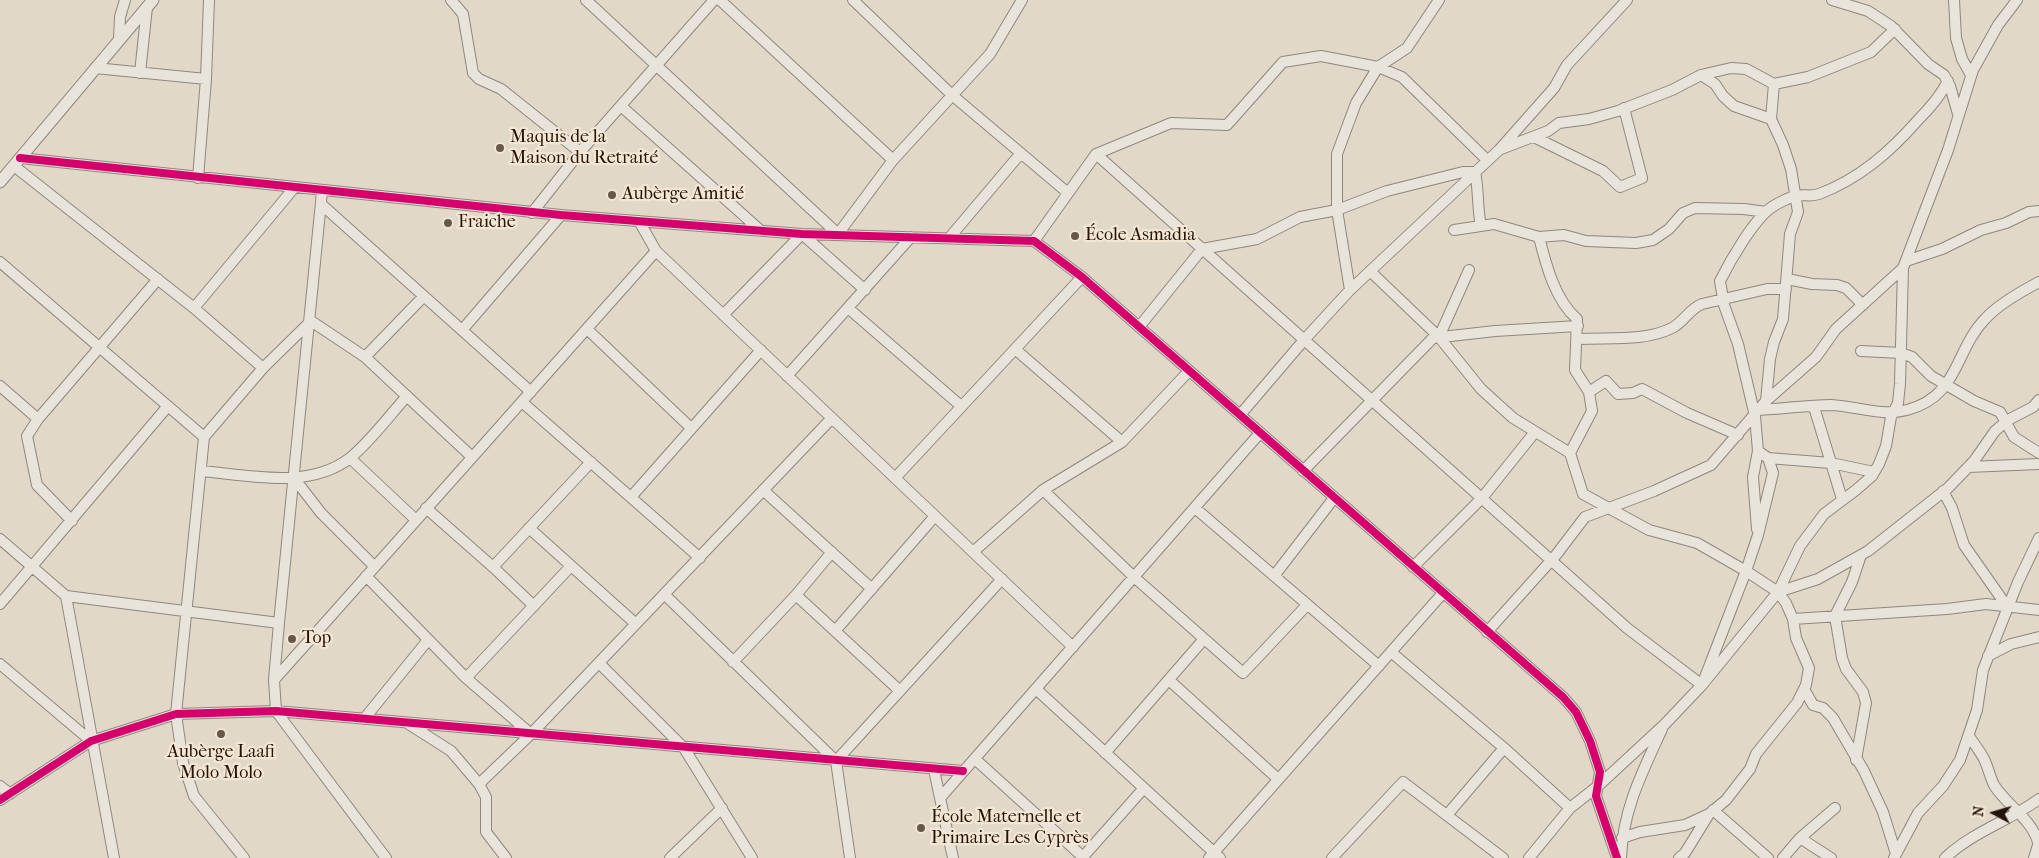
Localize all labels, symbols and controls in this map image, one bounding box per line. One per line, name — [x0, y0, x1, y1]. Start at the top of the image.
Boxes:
place label: Maquis de la Maison du Retraité — [510, 127, 659, 170]
marker: Maquis de la Maison du Retraité — [494, 142, 506, 154]
place label: Aubèrge Amitié — [622, 184, 744, 206]
marker: Aubèrge Amitié — [606, 189, 618, 201]
place label: Fraiche — [458, 212, 516, 234]
marker: Fraiche — [442, 217, 454, 229]
place label: École Asmadia — [1085, 225, 1196, 247]
marker: École Asmadia — [1069, 230, 1081, 242]
place label: Top — [302, 628, 331, 650]
marker: Top — [286, 633, 298, 645]
marker: Aubèrge Laafi Molo Molo — [215, 728, 227, 740]
place label: Aubèrge Laafi Molo Molo — [167, 742, 275, 784]
north arrow — [1969, 788, 2019, 838]
text: N — [1970, 805, 1988, 818]
place label: École Maternelle et Primaire Les Cyprès — [931, 807, 1089, 850]
marker: École Maternelle et Primaire Les Cyprès — [915, 822, 927, 834]

